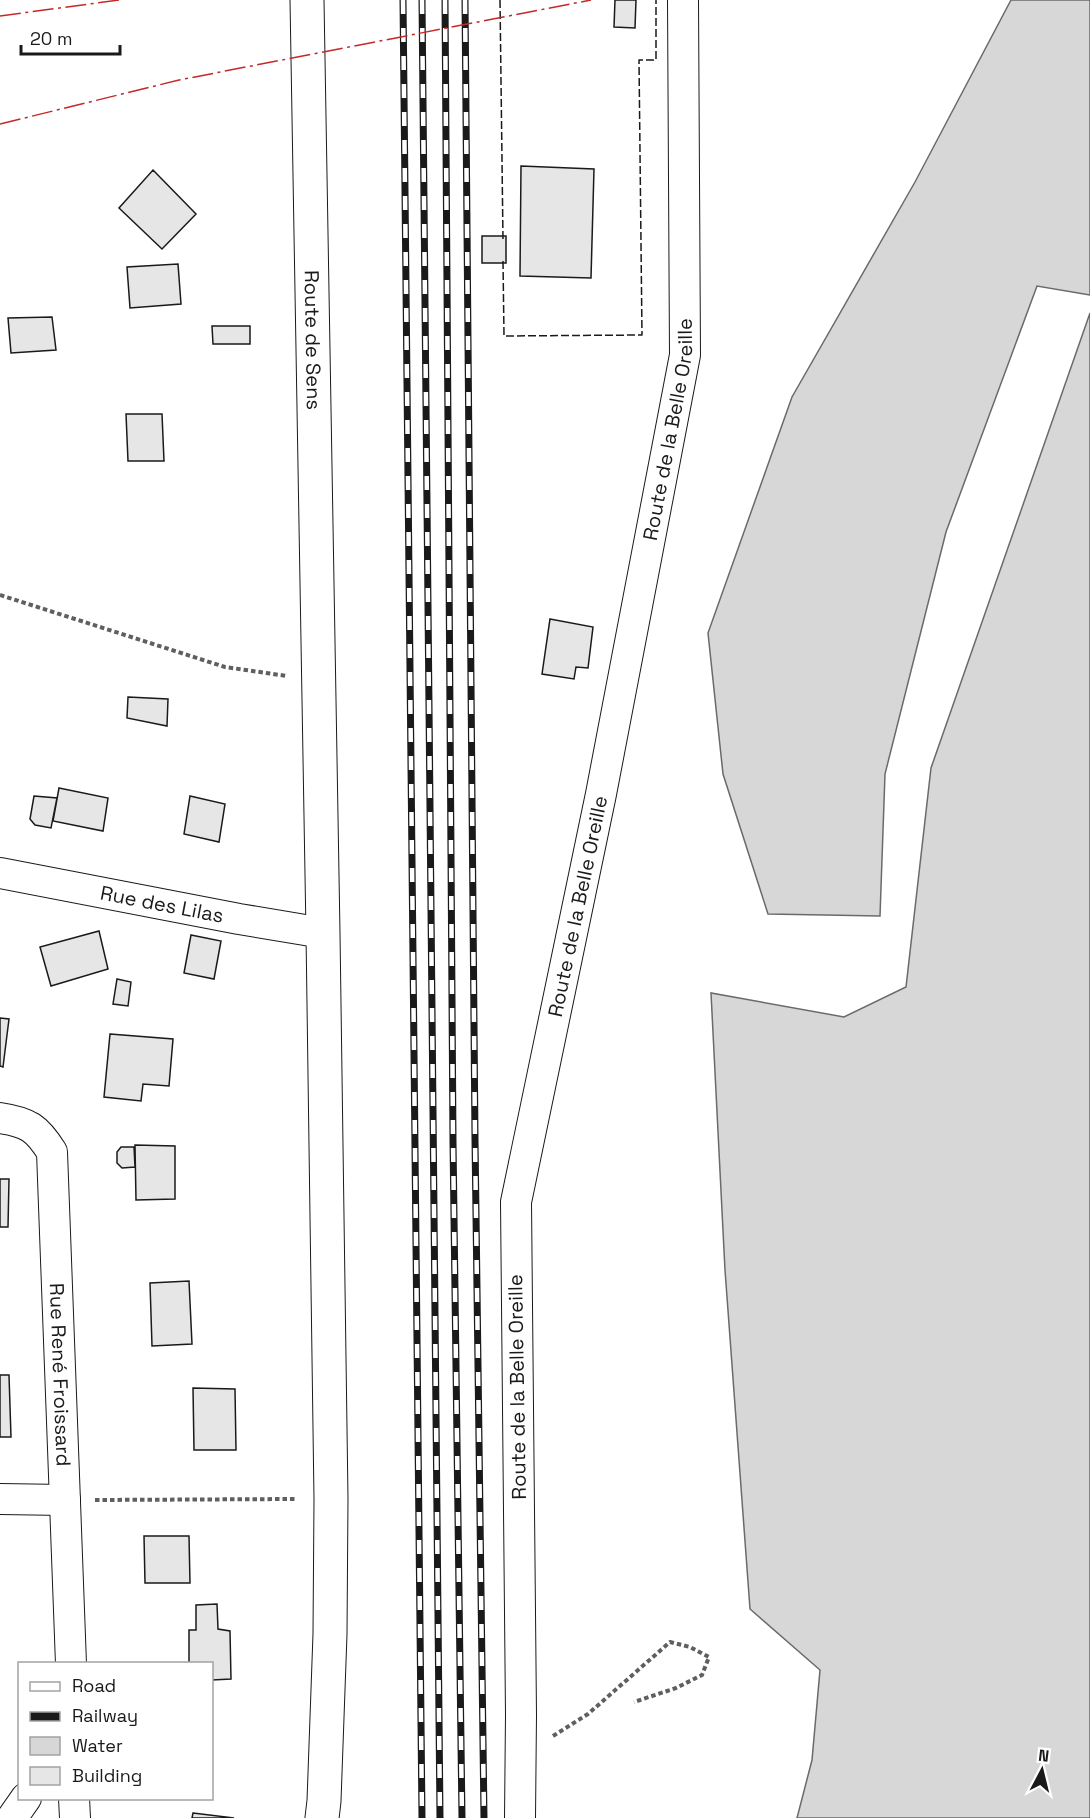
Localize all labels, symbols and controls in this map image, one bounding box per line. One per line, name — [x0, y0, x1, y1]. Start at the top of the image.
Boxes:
scale bar — [21, 18, 120, 56]
text: 20 m — [30, 27, 73, 50]
street label: Route de Sens — [299, 270, 327, 410]
street label: Route de la Belle Oreille — [637, 318, 698, 543]
street label: Route de la Belle Oreille — [542, 793, 613, 1019]
street label: Rue des Lilas — [98, 880, 226, 929]
street label: Route de la Belle Oreille — [502, 1274, 532, 1500]
street label: Rue René Froissard — [44, 1283, 77, 1467]
legend — [18, 1662, 213, 1800]
text: Road — [72, 1674, 116, 1697]
text: Railway — [72, 1704, 138, 1727]
text: Water — [72, 1734, 123, 1757]
north arrow — [1012, 1740, 1072, 1800]
text: N — [1037, 1745, 1050, 1767]
text: Building — [72, 1764, 142, 1787]

